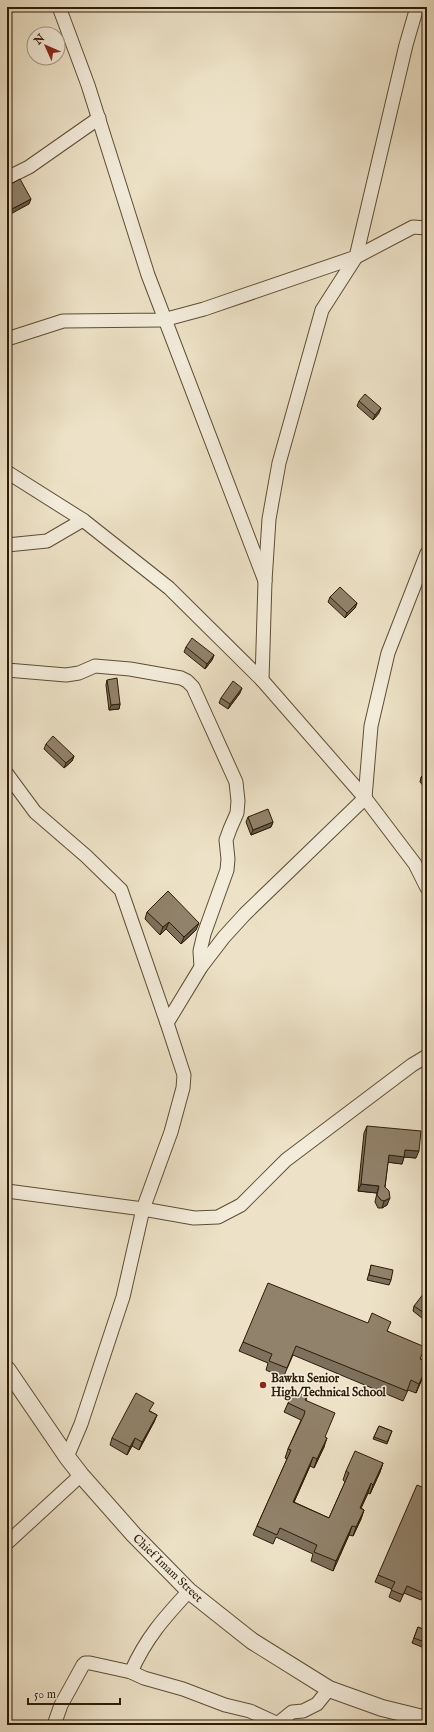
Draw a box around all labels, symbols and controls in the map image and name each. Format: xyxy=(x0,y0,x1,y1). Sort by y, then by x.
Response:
north arrow xyxy=(26,26,66,66)
text: N xyxy=(31,31,48,49)
place label: Bawku Senior High/Technical School xyxy=(271,1371,387,1401)
marker: Bawku Senior High/Technical School xyxy=(258,1380,268,1390)
street label: Chief Imam Street xyxy=(129,1531,206,1606)
scale bar xyxy=(28,1680,120,1706)
text: 50 m xyxy=(34,1687,56,1702)

